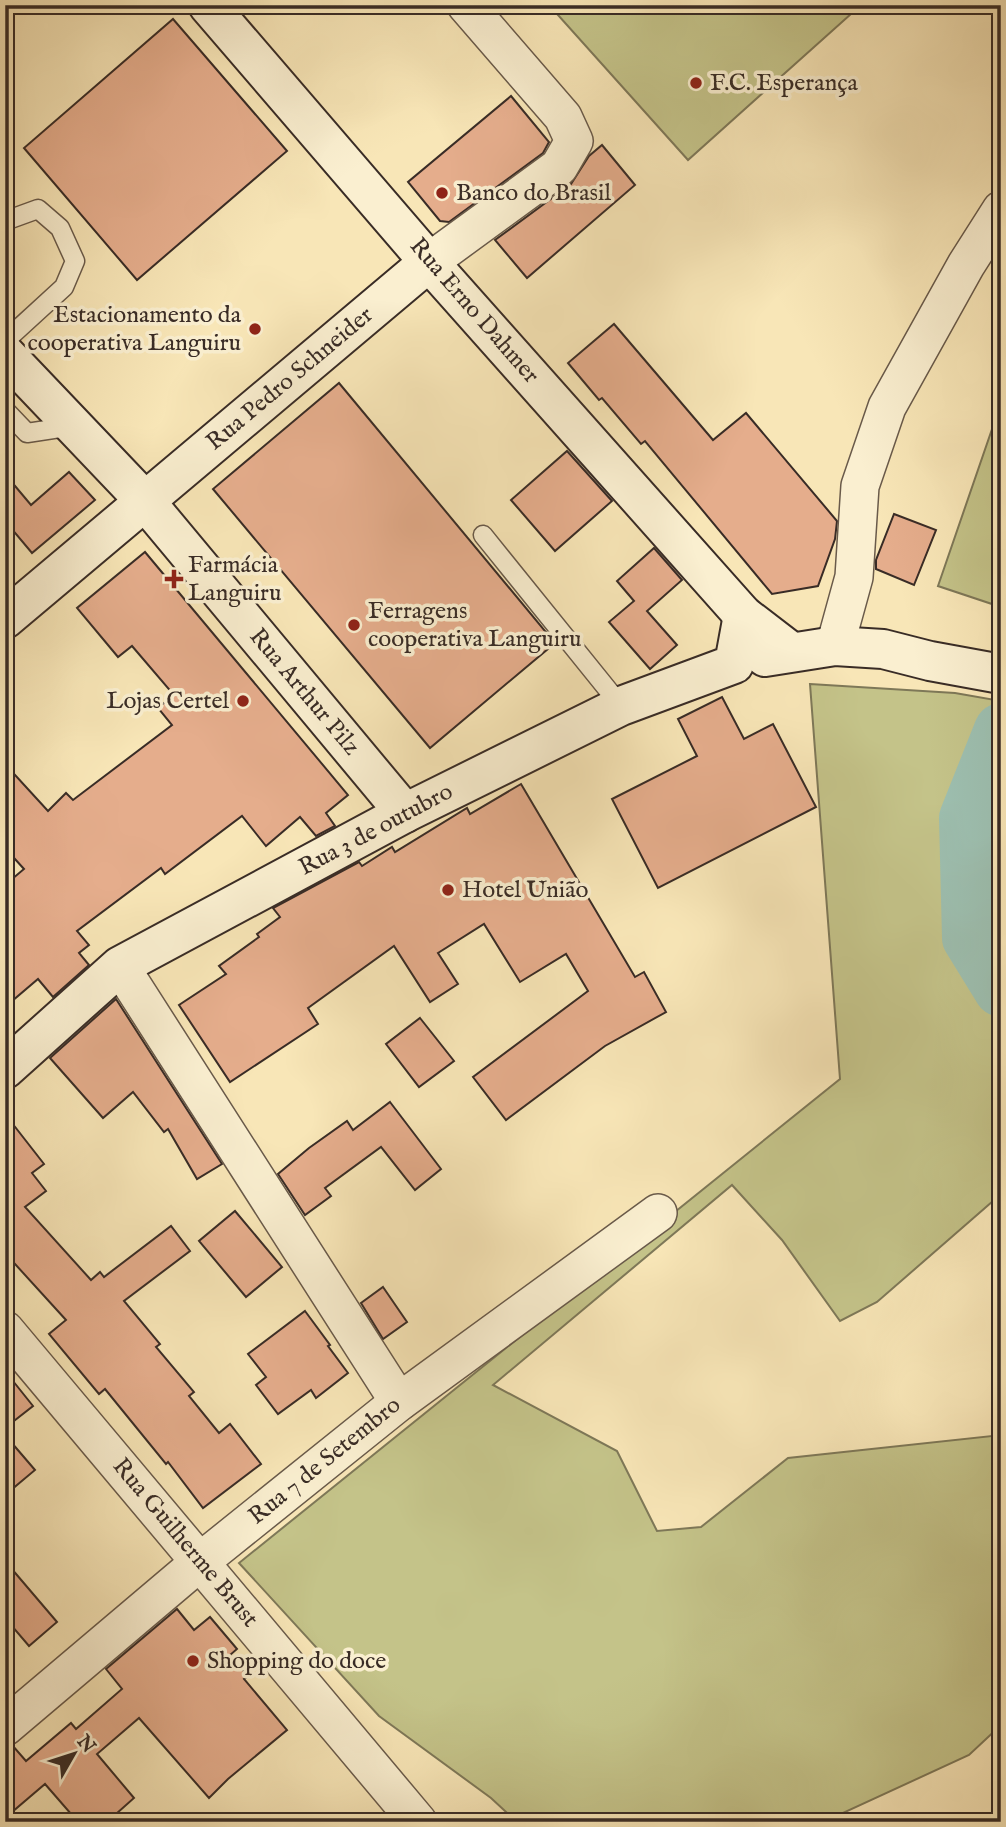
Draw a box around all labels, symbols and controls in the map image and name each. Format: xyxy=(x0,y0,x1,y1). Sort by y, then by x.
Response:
place label: F.C. Esperança xyxy=(710,68,859,99)
marker: F.C. Esperança xyxy=(688,75,704,91)
place label: Banco do Brasil xyxy=(456,178,611,209)
marker: Banco do Brasil xyxy=(434,185,450,201)
street label: Rua Erno Dahmer xyxy=(402,232,546,390)
place label: Estacionamento da cooperativa Languiru xyxy=(28,300,242,359)
street label: Rua Pedro Schneider xyxy=(200,300,380,458)
marker: Estacionamento da cooperativa Languiru xyxy=(247,321,263,337)
place label: Farmácia Languiru xyxy=(188,550,281,609)
marker: Farmácia Languiru xyxy=(166,571,182,587)
place label: Ferragens cooperativa Languiru xyxy=(368,596,581,655)
marker: Ferragens cooperativa Languiru xyxy=(346,617,362,633)
street label: Rua Arthur Pilz xyxy=(242,622,366,762)
place label: Lojas Certel xyxy=(106,686,229,717)
marker: Lojas Certel xyxy=(235,693,251,709)
street label: Rua 3 de outubro xyxy=(294,776,458,884)
place label: Hotel União xyxy=(462,875,589,906)
marker: Hotel União xyxy=(440,882,456,898)
street label: Rua 7 de Setembro xyxy=(242,1390,408,1532)
street label: Rua Guilherme Brust xyxy=(105,1452,265,1634)
place label: Shopping do doce xyxy=(207,1646,386,1677)
marker: Shopping do doce xyxy=(185,1653,201,1669)
north arrow xyxy=(38,1718,108,1788)
text: N xyxy=(71,1730,101,1759)

